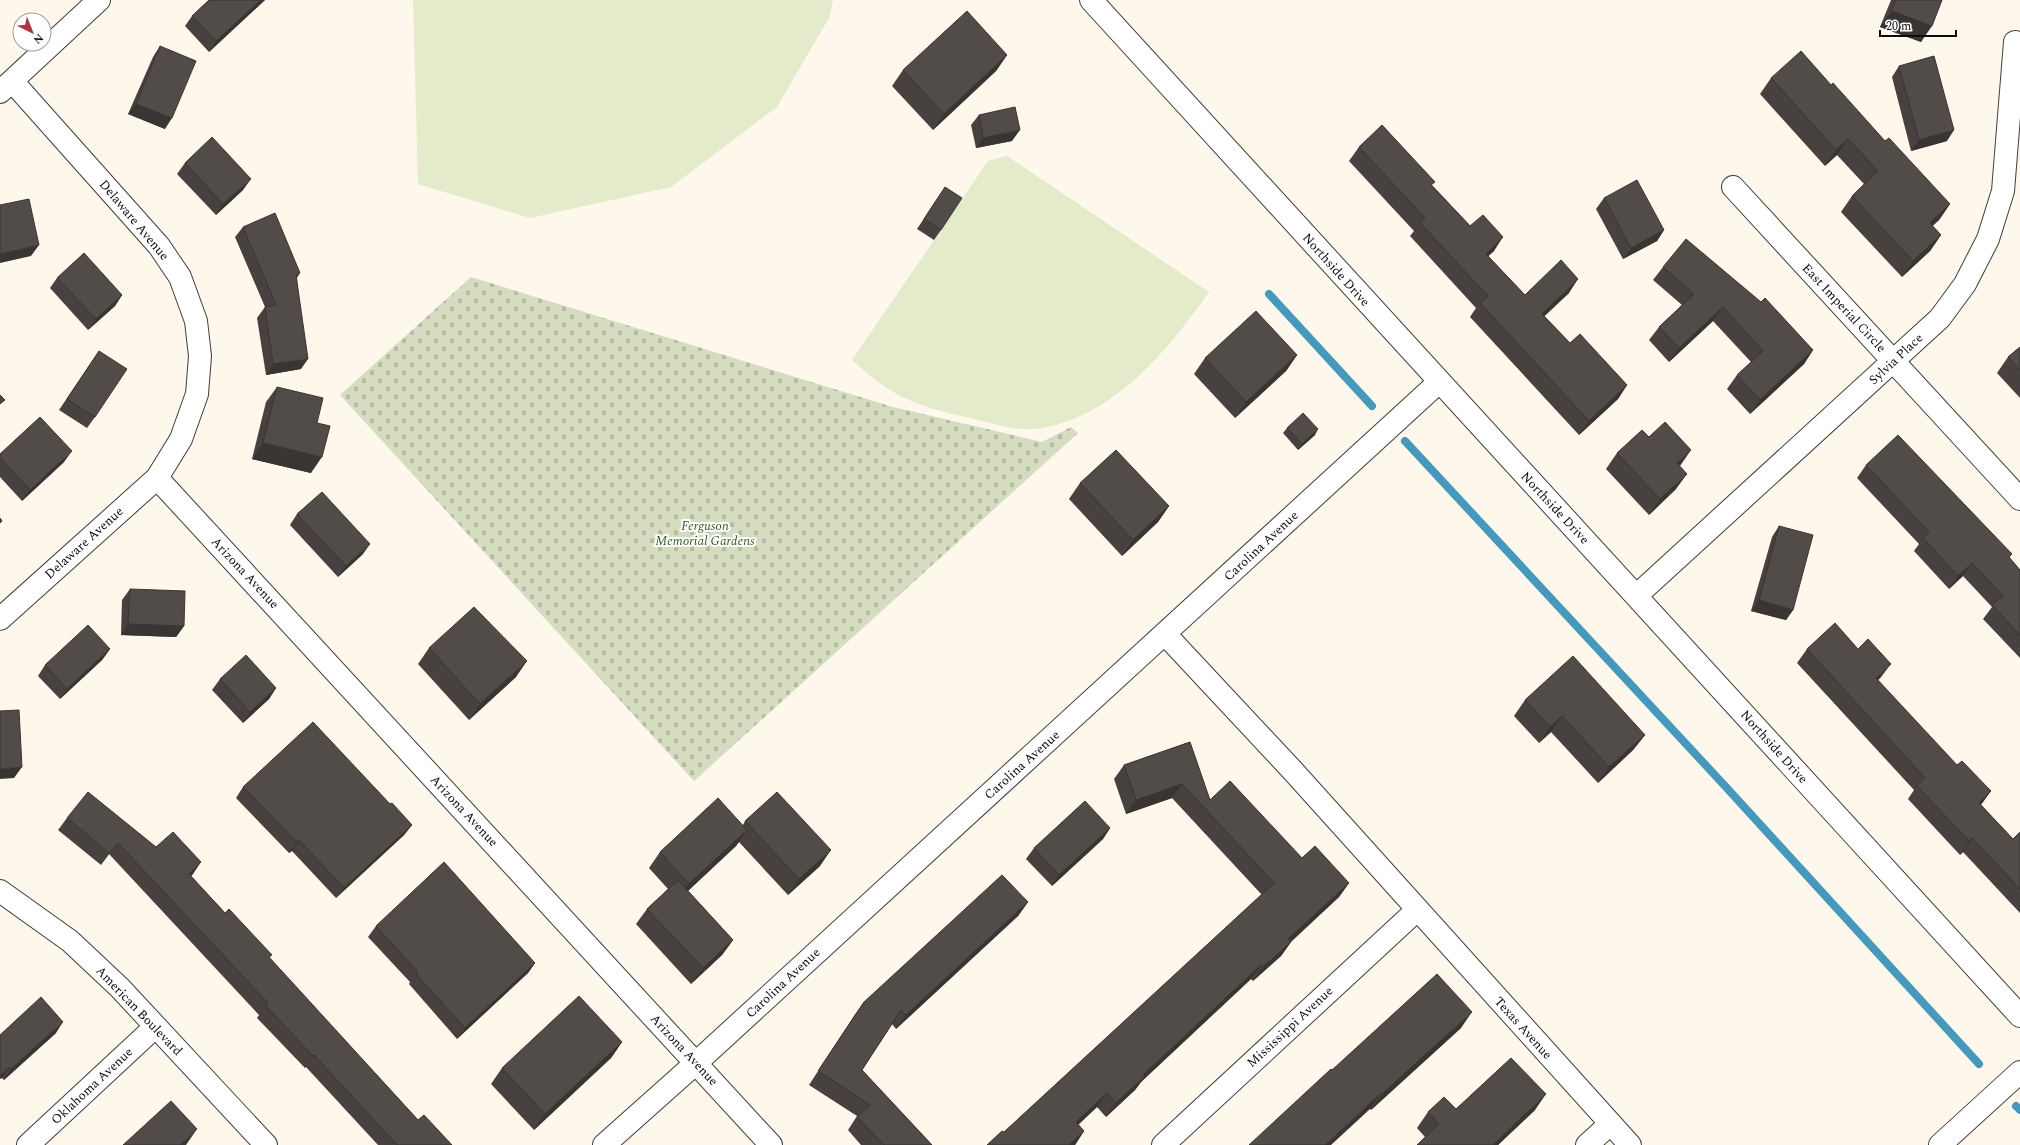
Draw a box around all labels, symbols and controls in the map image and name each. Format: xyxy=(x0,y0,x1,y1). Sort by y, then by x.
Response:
north arrow xyxy=(12,12,52,52)
scale bar xyxy=(1880,12,1956,38)
text: 20 m xyxy=(1886,17,1911,36)
text: N xyxy=(29,30,48,48)
street label: Delaware Avenue xyxy=(94,175,174,265)
street label: Northside Drive xyxy=(1297,229,1375,311)
street label: East Imperial Circle xyxy=(1797,259,1891,357)
street label: Sylvia Place xyxy=(1864,328,1928,390)
street label: Northside Drive xyxy=(1516,467,1594,549)
street label: Delaware Avenue xyxy=(40,502,128,584)
street label: Carolina Avenue xyxy=(1219,506,1303,586)
park label: Ferguson Memorial Gardens xyxy=(655,516,755,551)
street label: Arizona Avenue xyxy=(206,532,284,614)
street label: Northside Drive xyxy=(1735,706,1813,788)
street label: Carolina Avenue xyxy=(980,725,1064,805)
street label: Arizona Avenue xyxy=(425,770,503,852)
street label: Carolina Avenue xyxy=(741,943,825,1023)
street label: American Boulevard xyxy=(91,962,187,1060)
street label: Mississippi Avenue xyxy=(1242,982,1338,1072)
street label: Texas Avenue xyxy=(1489,992,1557,1064)
street label: Arizona Avenue xyxy=(645,1009,723,1091)
street label: Oklahoma Avenue xyxy=(46,1043,138,1129)

